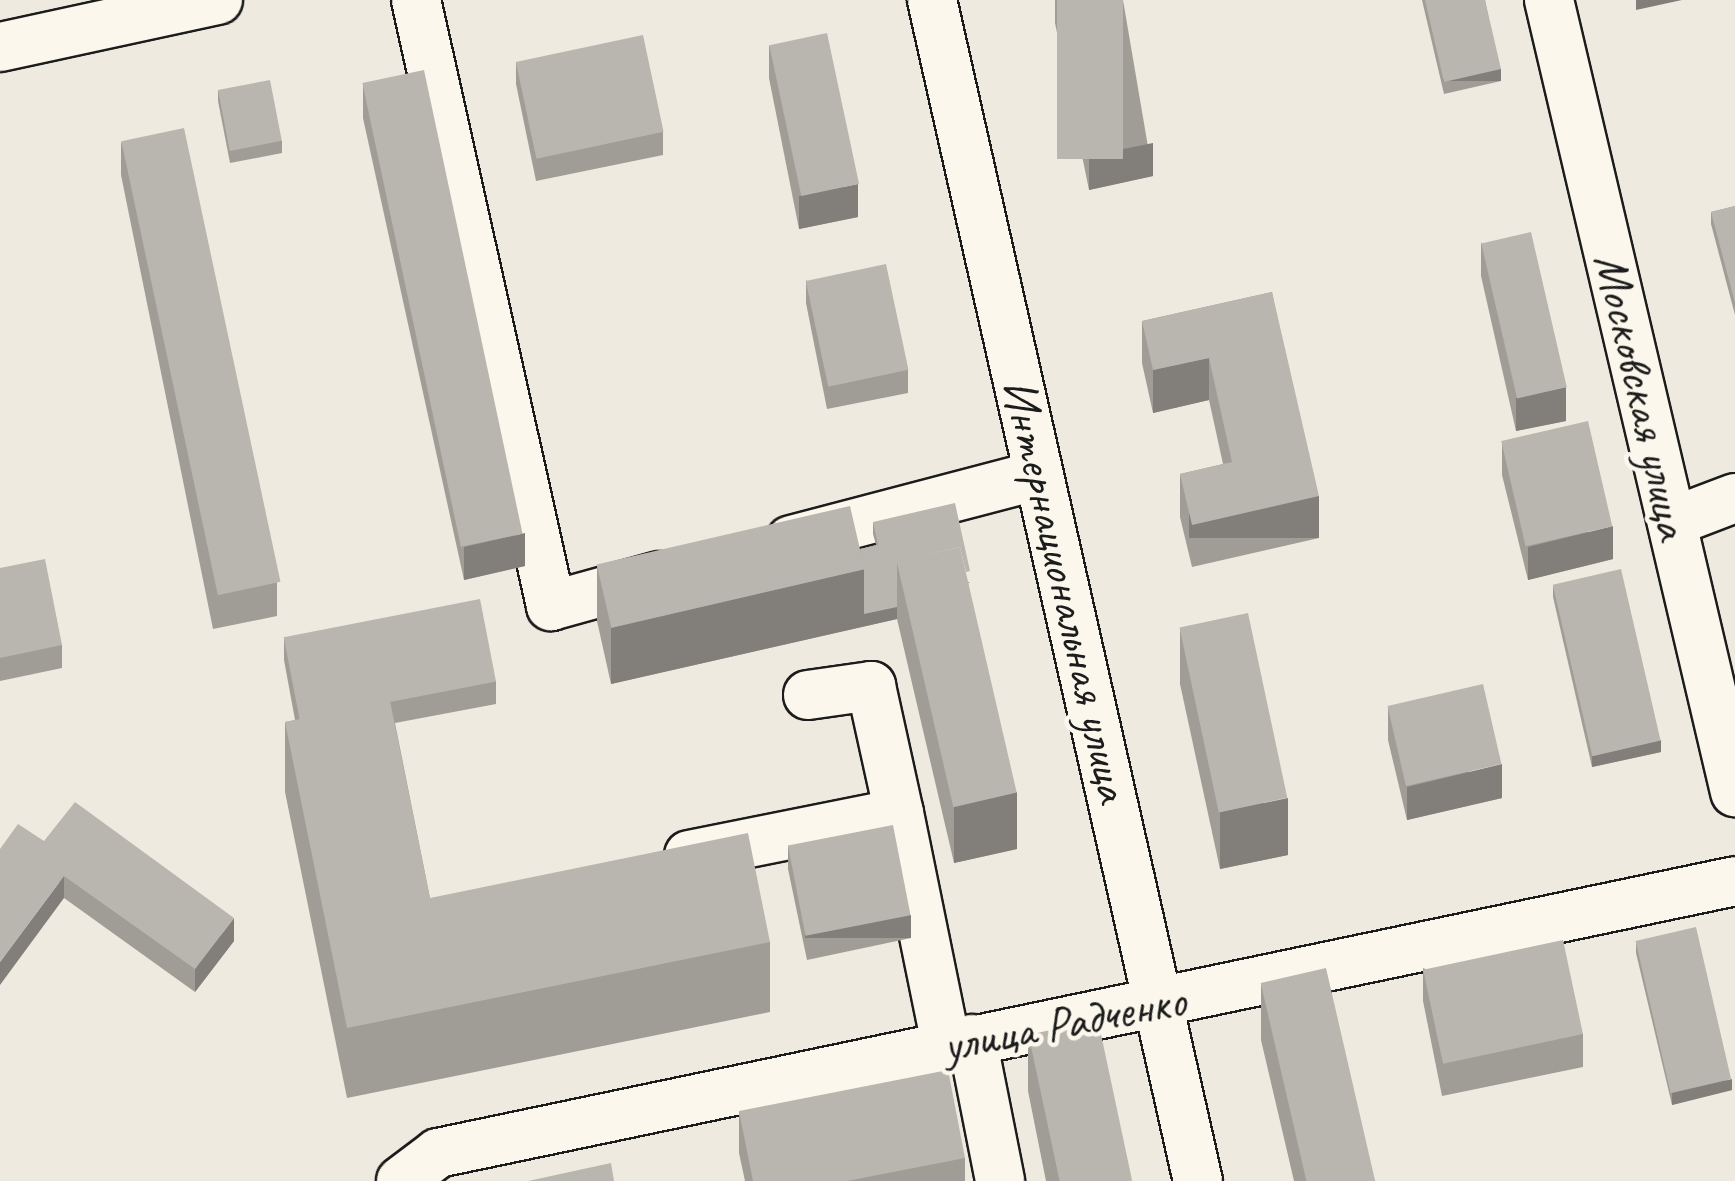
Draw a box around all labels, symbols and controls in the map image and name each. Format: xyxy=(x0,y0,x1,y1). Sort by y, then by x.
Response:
street label: Московская улица xyxy=(1581,247,1703,545)
street label: Интернациональная улица xyxy=(989,372,1143,808)
street label: улица Радченко xyxy=(936,971,1192,1075)

